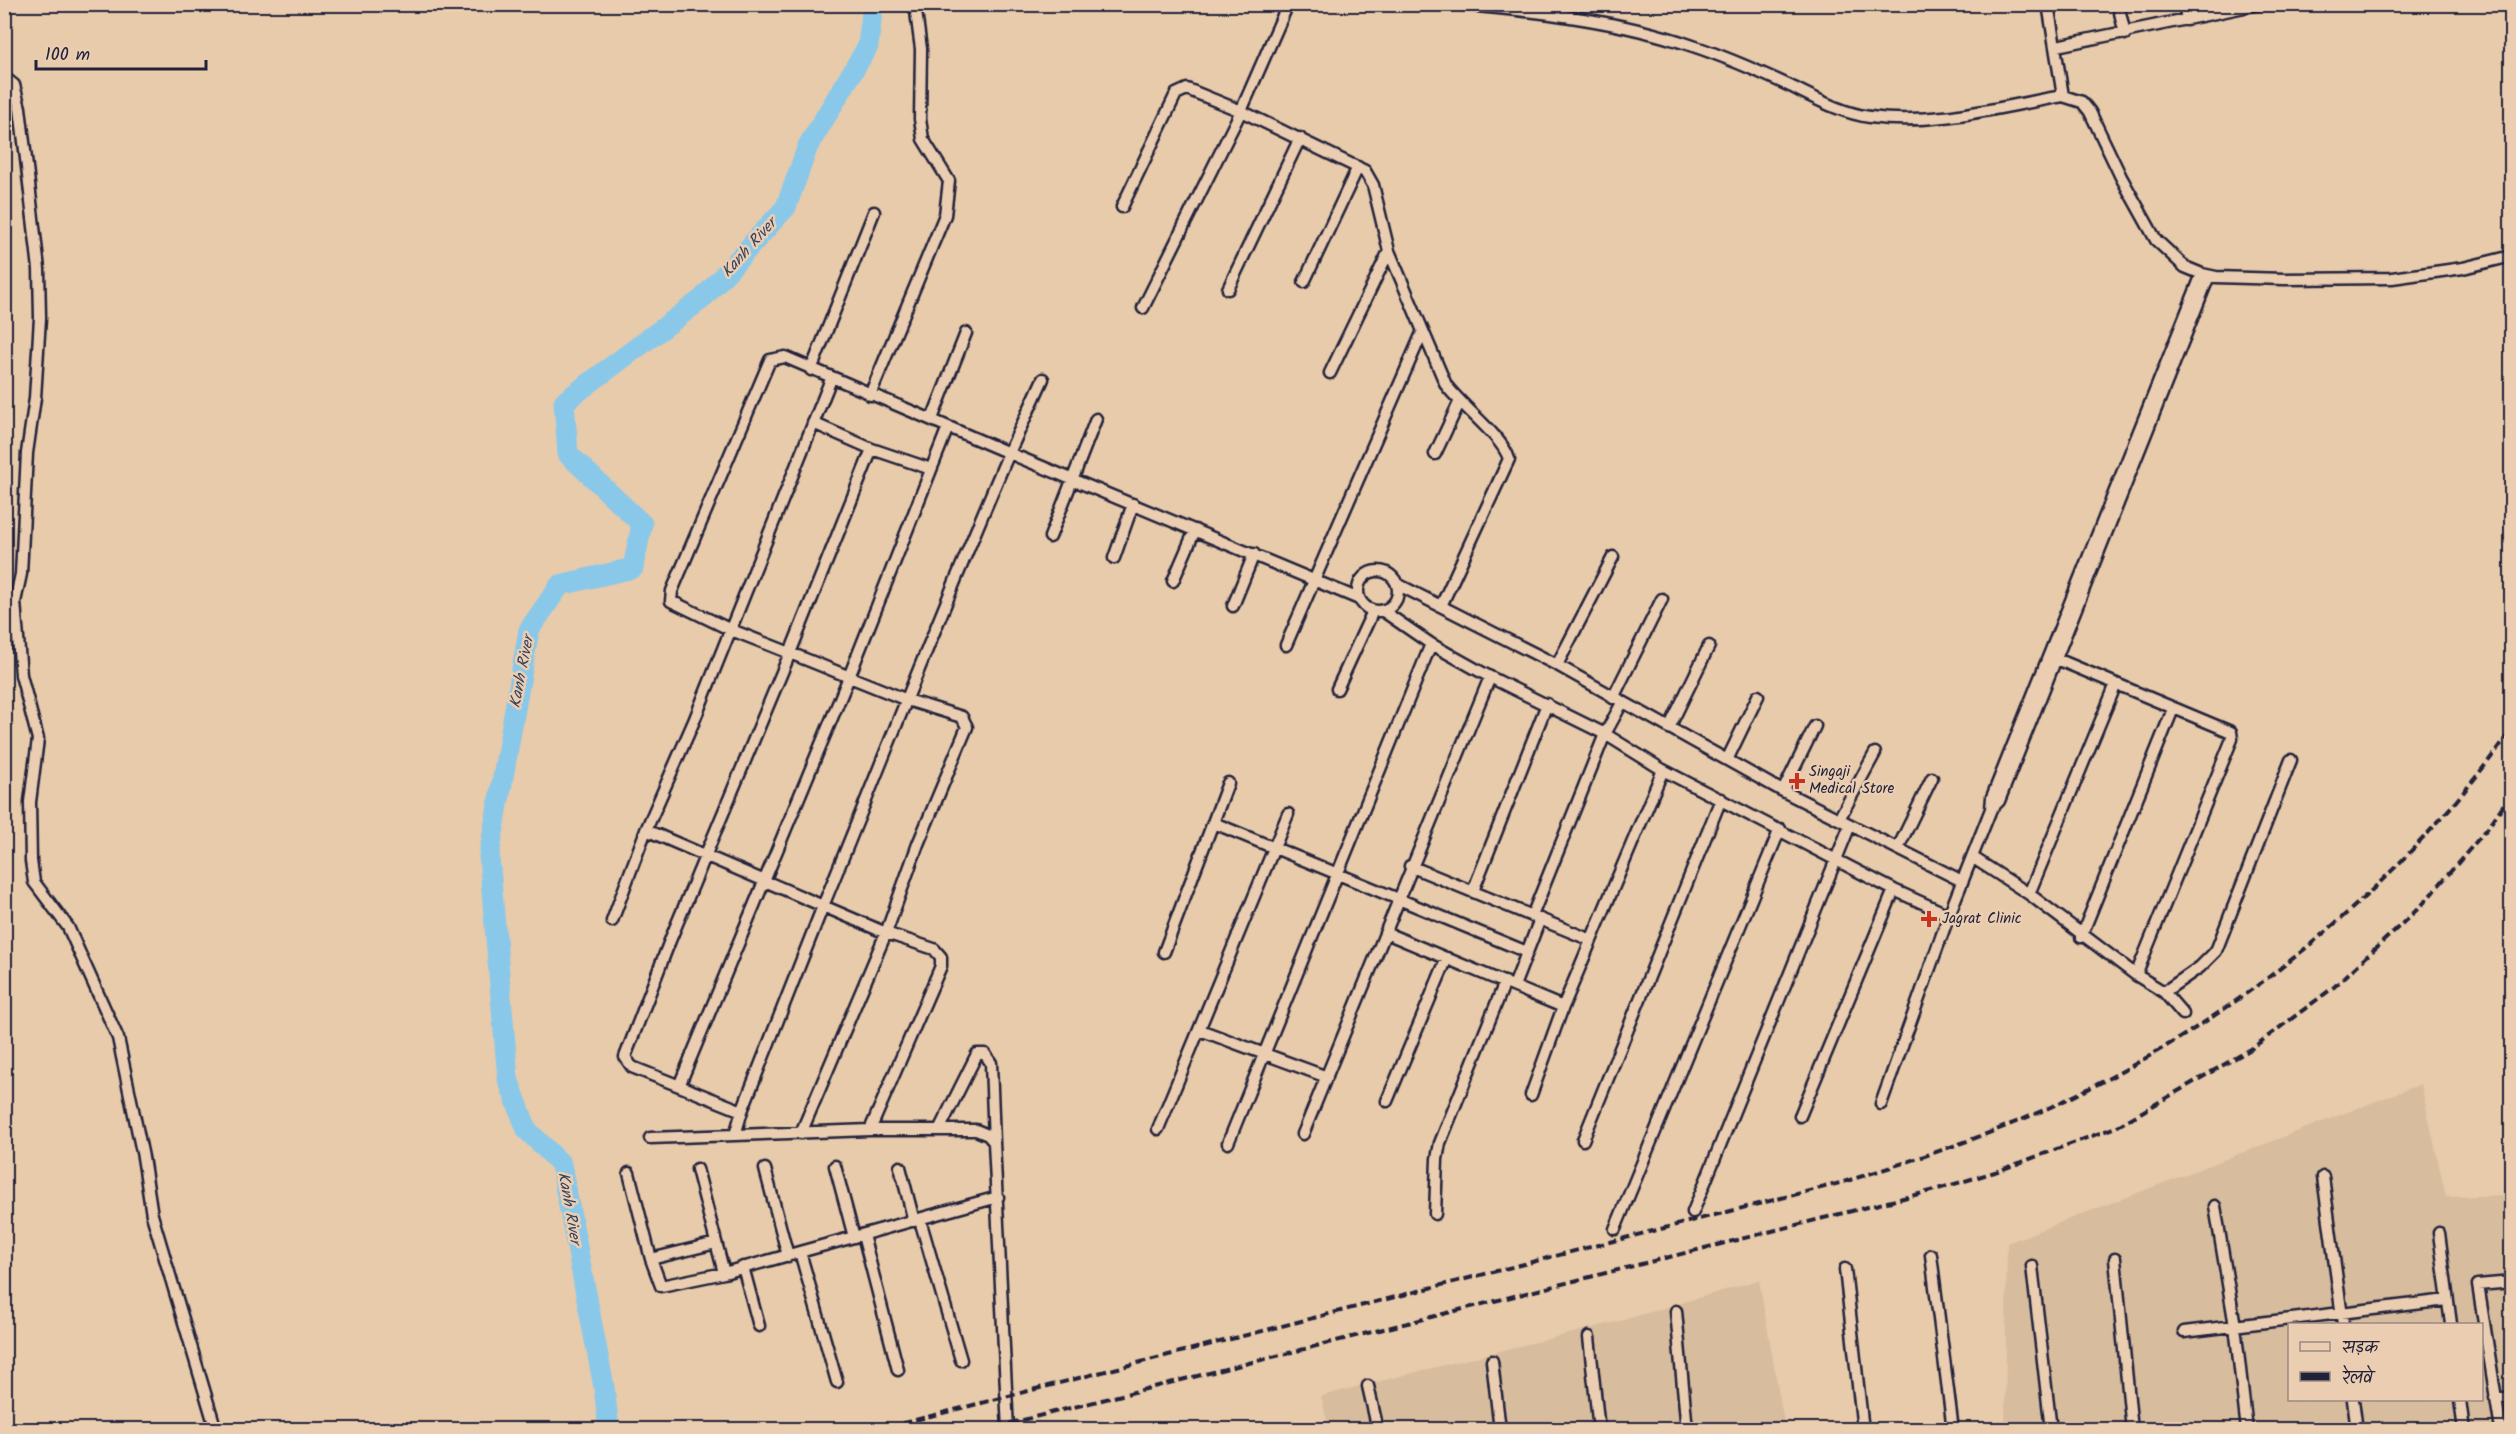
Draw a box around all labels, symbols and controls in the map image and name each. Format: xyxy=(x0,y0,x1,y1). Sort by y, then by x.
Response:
scale bar xyxy=(36,33,206,71)
text: 100 m xyxy=(45,41,90,70)
water label: Kanh River xyxy=(715,210,785,283)
water label: Kanh River xyxy=(503,630,542,710)
place label: Singaji Medical Store xyxy=(1809,760,1895,801)
marker: Singaji Medical Store xyxy=(1790,774,1804,788)
place label: Jagrat Clinic xyxy=(1942,907,2022,931)
marker: Jagrat Clinic xyxy=(1920,910,1938,928)
water label: Kanh River xyxy=(550,1170,588,1250)
legend xyxy=(2288,1323,2483,1401)
text: सड़क xyxy=(2342,1334,2380,1363)
text: रेलवे xyxy=(2342,1364,2376,1393)

